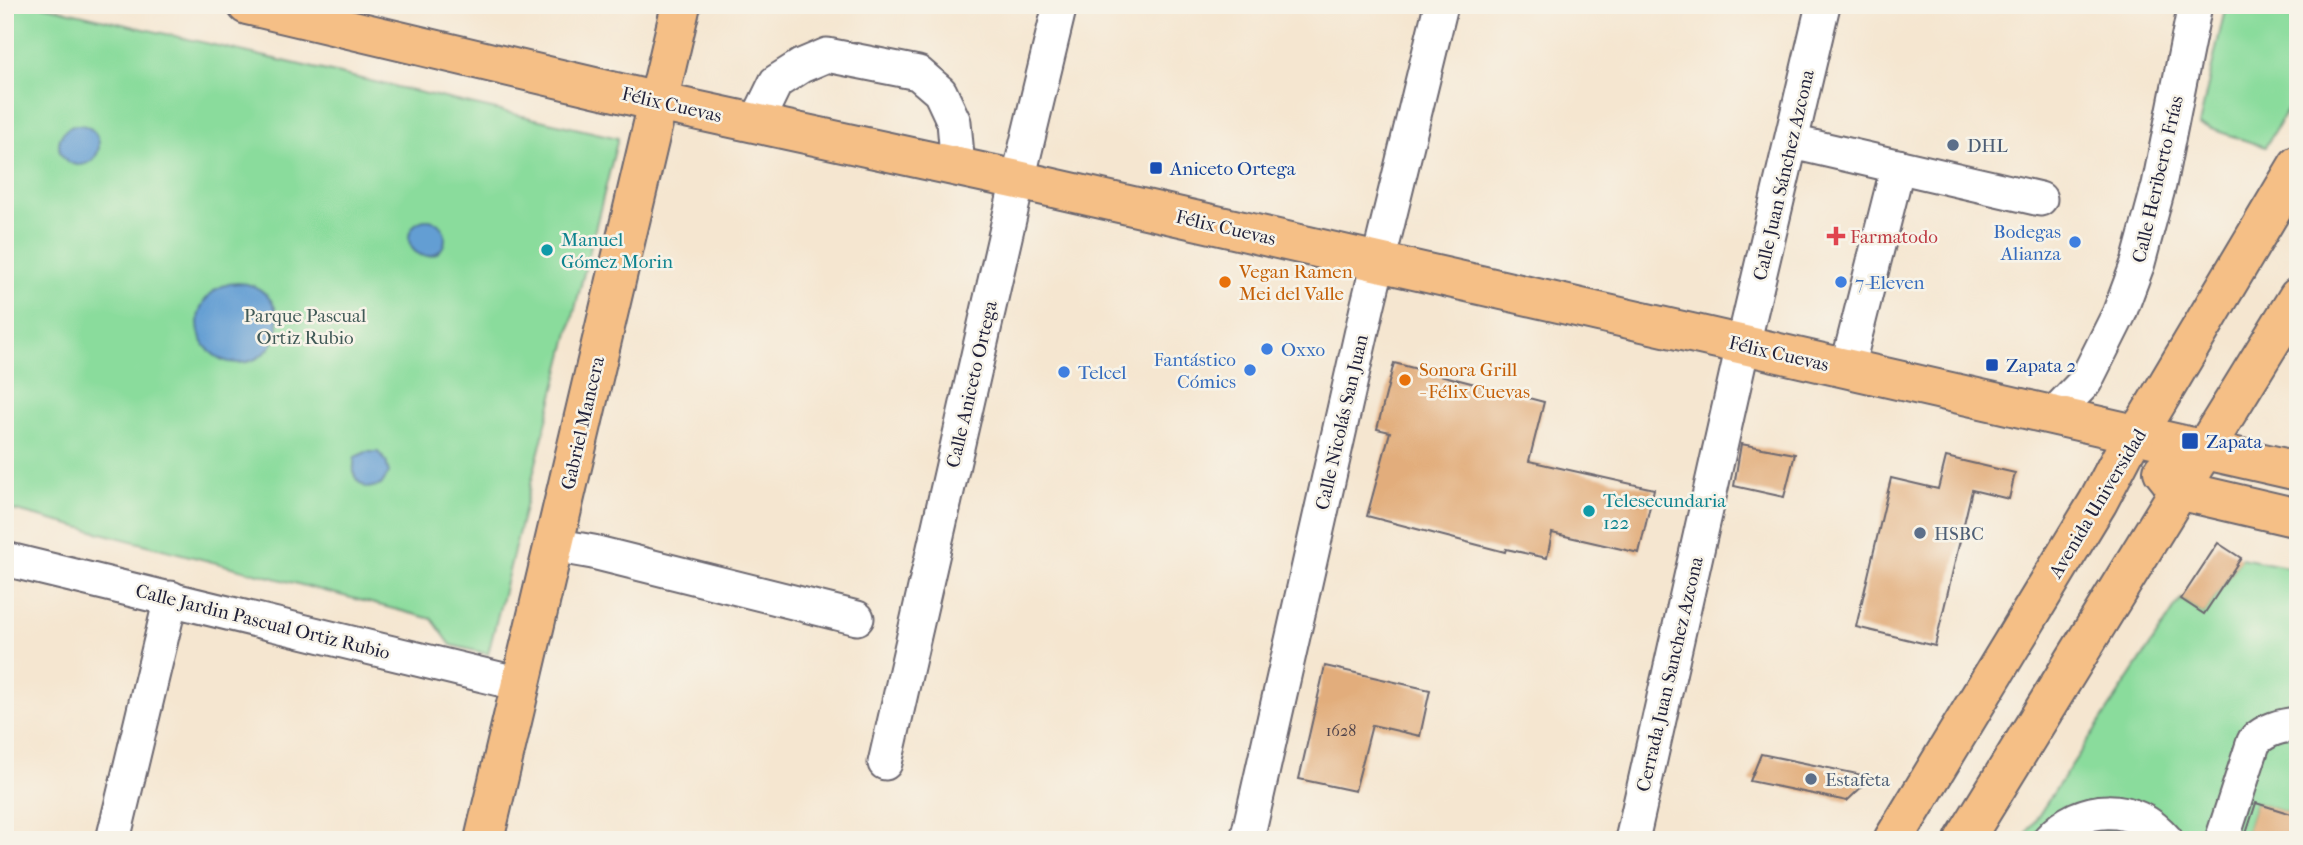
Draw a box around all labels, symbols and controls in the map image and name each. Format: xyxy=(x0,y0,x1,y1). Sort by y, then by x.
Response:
street label: Calle Juan Sánchez Azcona xyxy=(1749,68,1819,283)
street label: Félix Cuevas xyxy=(620,83,724,127)
street label: Calle Heriberto Frías xyxy=(2128,93,2188,265)
place label: DHL xyxy=(1967,135,2008,157)
marker: DHL xyxy=(1945,137,1961,153)
place label: Aniceto Ortega xyxy=(1169,158,1296,180)
marker: Aniceto Ortega xyxy=(1148,160,1164,176)
street label: Félix Cuevas xyxy=(1174,206,1278,250)
place label: Bodegas Alianza xyxy=(1993,221,2061,265)
place label: Farmatodo xyxy=(1850,226,1938,248)
marker: Farmatodo xyxy=(1828,228,1844,244)
place label: Manuel Gómez Morin xyxy=(561,229,673,273)
marker: Bodegas Alianza xyxy=(2067,234,2083,250)
marker: Manuel Gómez Morin xyxy=(539,242,555,258)
place label: Vegan Ramen Mei del Valle xyxy=(1238,261,1353,305)
place label: 7-Eleven xyxy=(1855,272,1925,294)
marker: Vegan Ramen Mei del Valle xyxy=(1217,274,1233,290)
marker: 7-Eleven xyxy=(1833,274,1849,290)
street label: Calle Aniceto Ortega xyxy=(942,298,1002,470)
park label: Parque Pascual Ortiz Rubio xyxy=(244,305,366,349)
street label: Calle Nicolás San Juan xyxy=(1311,332,1373,512)
street label: Félix Cuevas xyxy=(1727,332,1831,376)
place label: Oxxo xyxy=(1281,339,1326,361)
marker: Oxxo xyxy=(1259,341,1275,357)
place label: Fantástico Cómics xyxy=(1153,349,1236,393)
street label: Gabriel Mancera xyxy=(557,354,609,492)
place label: Zapata 2 xyxy=(2006,355,2076,377)
marker: Zapata 2 xyxy=(1984,357,2000,373)
place label: Sonora Grill - Félix Cuevas xyxy=(1419,359,1530,403)
place label: Telcel xyxy=(1078,362,1127,384)
marker: Fantástico Cómics xyxy=(1242,362,1258,378)
marker: Telcel xyxy=(1056,364,1072,380)
marker: Sonora Grill - Félix Cuevas xyxy=(1397,372,1413,388)
street label: Avenida Universidad xyxy=(2044,424,2151,583)
marker: Zapata xyxy=(2180,431,2200,451)
place label: Zapata xyxy=(2206,431,2263,453)
place label: Telesecundaria 122 xyxy=(1603,490,1726,534)
marker: Telesecundaria 122 xyxy=(1581,503,1597,519)
place label: HSBC xyxy=(1934,523,1984,545)
marker: HSBC xyxy=(1912,525,1928,541)
street label: Cerrada Juan Sanchez Azcona xyxy=(1632,554,1708,794)
street label: Calle Jardin Pascual Ortiz Rubio xyxy=(133,580,393,664)
house number: 1628 xyxy=(1326,721,1356,740)
place label: Estafeta xyxy=(1825,769,1890,791)
marker: Estafeta xyxy=(1803,771,1819,787)

